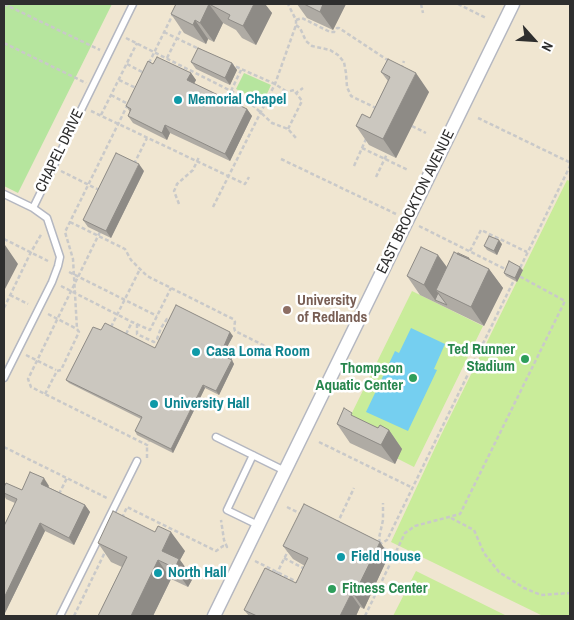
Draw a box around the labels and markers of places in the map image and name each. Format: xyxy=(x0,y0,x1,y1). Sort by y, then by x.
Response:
place label: Memorial Chapel xyxy=(188,91,286,109)
marker: Memorial Chapel xyxy=(172,94,184,106)
place label: University of Redlands xyxy=(297,292,367,327)
marker: University of Redlands xyxy=(281,304,293,316)
place label: Ted Runner Stadium xyxy=(448,341,515,376)
place label: Casa Loma Room xyxy=(206,343,310,361)
marker: Casa Loma Room xyxy=(190,346,202,358)
marker: Ted Runner Stadium xyxy=(519,353,531,365)
place label: Thompson Aquatic Center xyxy=(316,360,403,395)
marker: Thompson Aquatic Center xyxy=(407,372,419,384)
place label: University Hall xyxy=(164,395,249,413)
marker: University Hall xyxy=(148,398,160,410)
place label: Field House xyxy=(351,548,421,566)
marker: Field House xyxy=(335,551,347,563)
place label: North Hall xyxy=(168,564,227,582)
marker: North Hall xyxy=(152,567,164,579)
place label: Fitness Center xyxy=(342,580,427,598)
marker: Fitness Center xyxy=(326,583,338,595)

